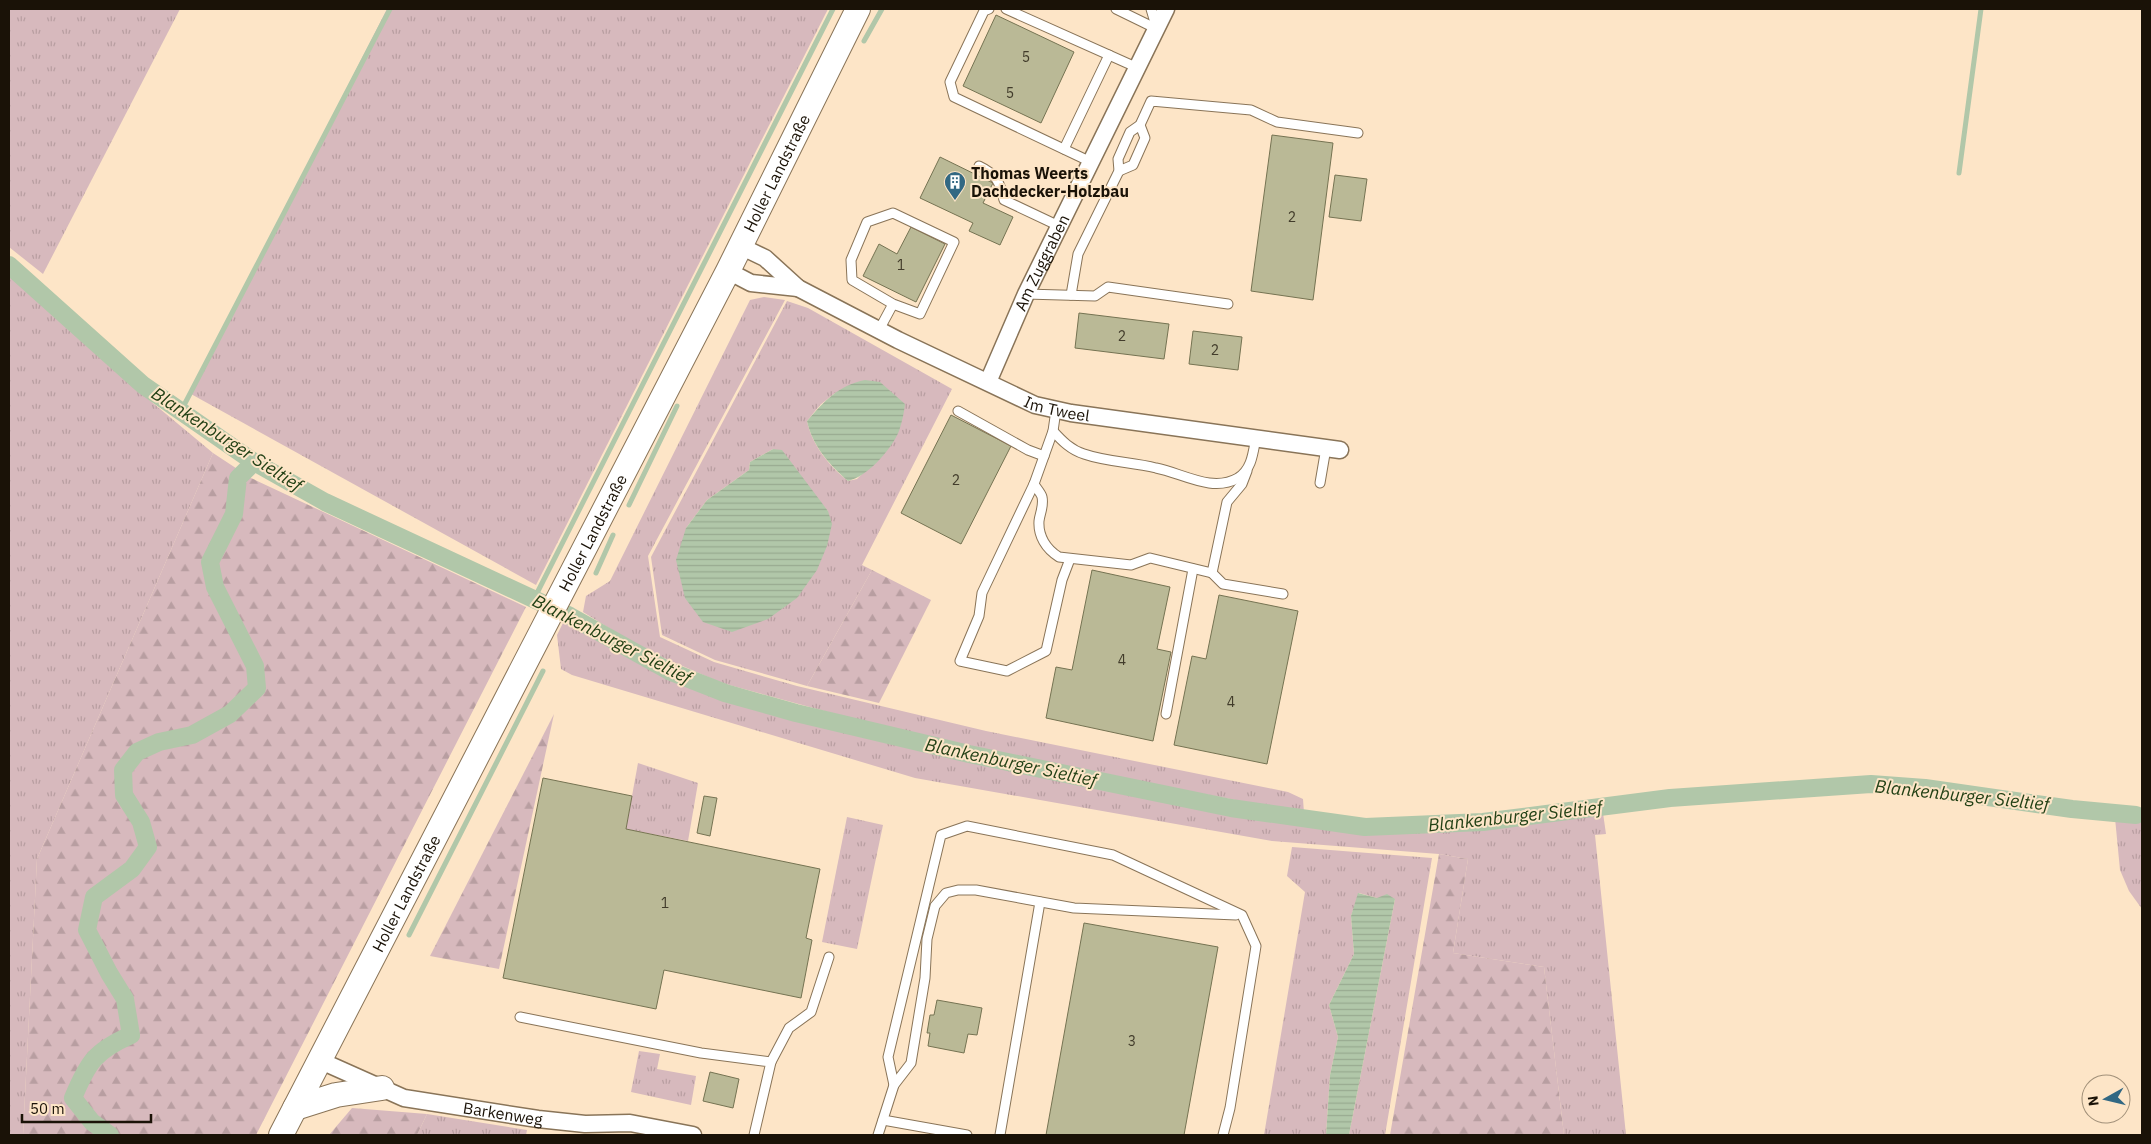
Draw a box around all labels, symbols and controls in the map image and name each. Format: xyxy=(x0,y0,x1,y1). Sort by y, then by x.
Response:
house number: 5 xyxy=(1022,48,1030,66)
house number: 5 xyxy=(1006,84,1014,102)
street label: Holler Landstraße xyxy=(739,111,814,235)
place label: Thomas Weerts Dachdecker-Holzbau xyxy=(971,163,1129,201)
building icon: Thomas Weerts Dachdecker-Holzbau xyxy=(943,170,967,201)
house number: 2 xyxy=(1288,208,1296,226)
street label: Am Zuggraben xyxy=(1010,211,1074,314)
house number: 1 xyxy=(897,256,905,274)
house number: 2 xyxy=(1118,327,1126,345)
house number: 2 xyxy=(1211,341,1219,359)
water label: Blankenburger Sieltief xyxy=(147,382,308,497)
street label: Im Tweel xyxy=(1021,391,1091,425)
street label: Holler Landstraße xyxy=(554,471,631,595)
house number: 2 xyxy=(952,471,960,489)
water label: Blankenburger Sieltief xyxy=(529,589,697,690)
house number: 4 xyxy=(1118,651,1126,669)
house number: 4 xyxy=(1227,693,1235,711)
water label: Blankenburger Sieltief xyxy=(923,733,1100,792)
water label: Blankenburger Sieltief xyxy=(1874,774,2052,816)
water label: Blankenburger Sieltief xyxy=(1427,795,1605,837)
street label: Holler Landstraße xyxy=(367,831,445,955)
house number: 1 xyxy=(661,894,669,912)
house number: 3 xyxy=(1128,1032,1136,1050)
north arrow xyxy=(2081,1074,2131,1124)
scale bar xyxy=(22,1092,151,1124)
text: N xyxy=(2084,1095,2103,1107)
street label: Barkenweg xyxy=(462,1097,544,1129)
text: 50 m xyxy=(30,1099,65,1118)

